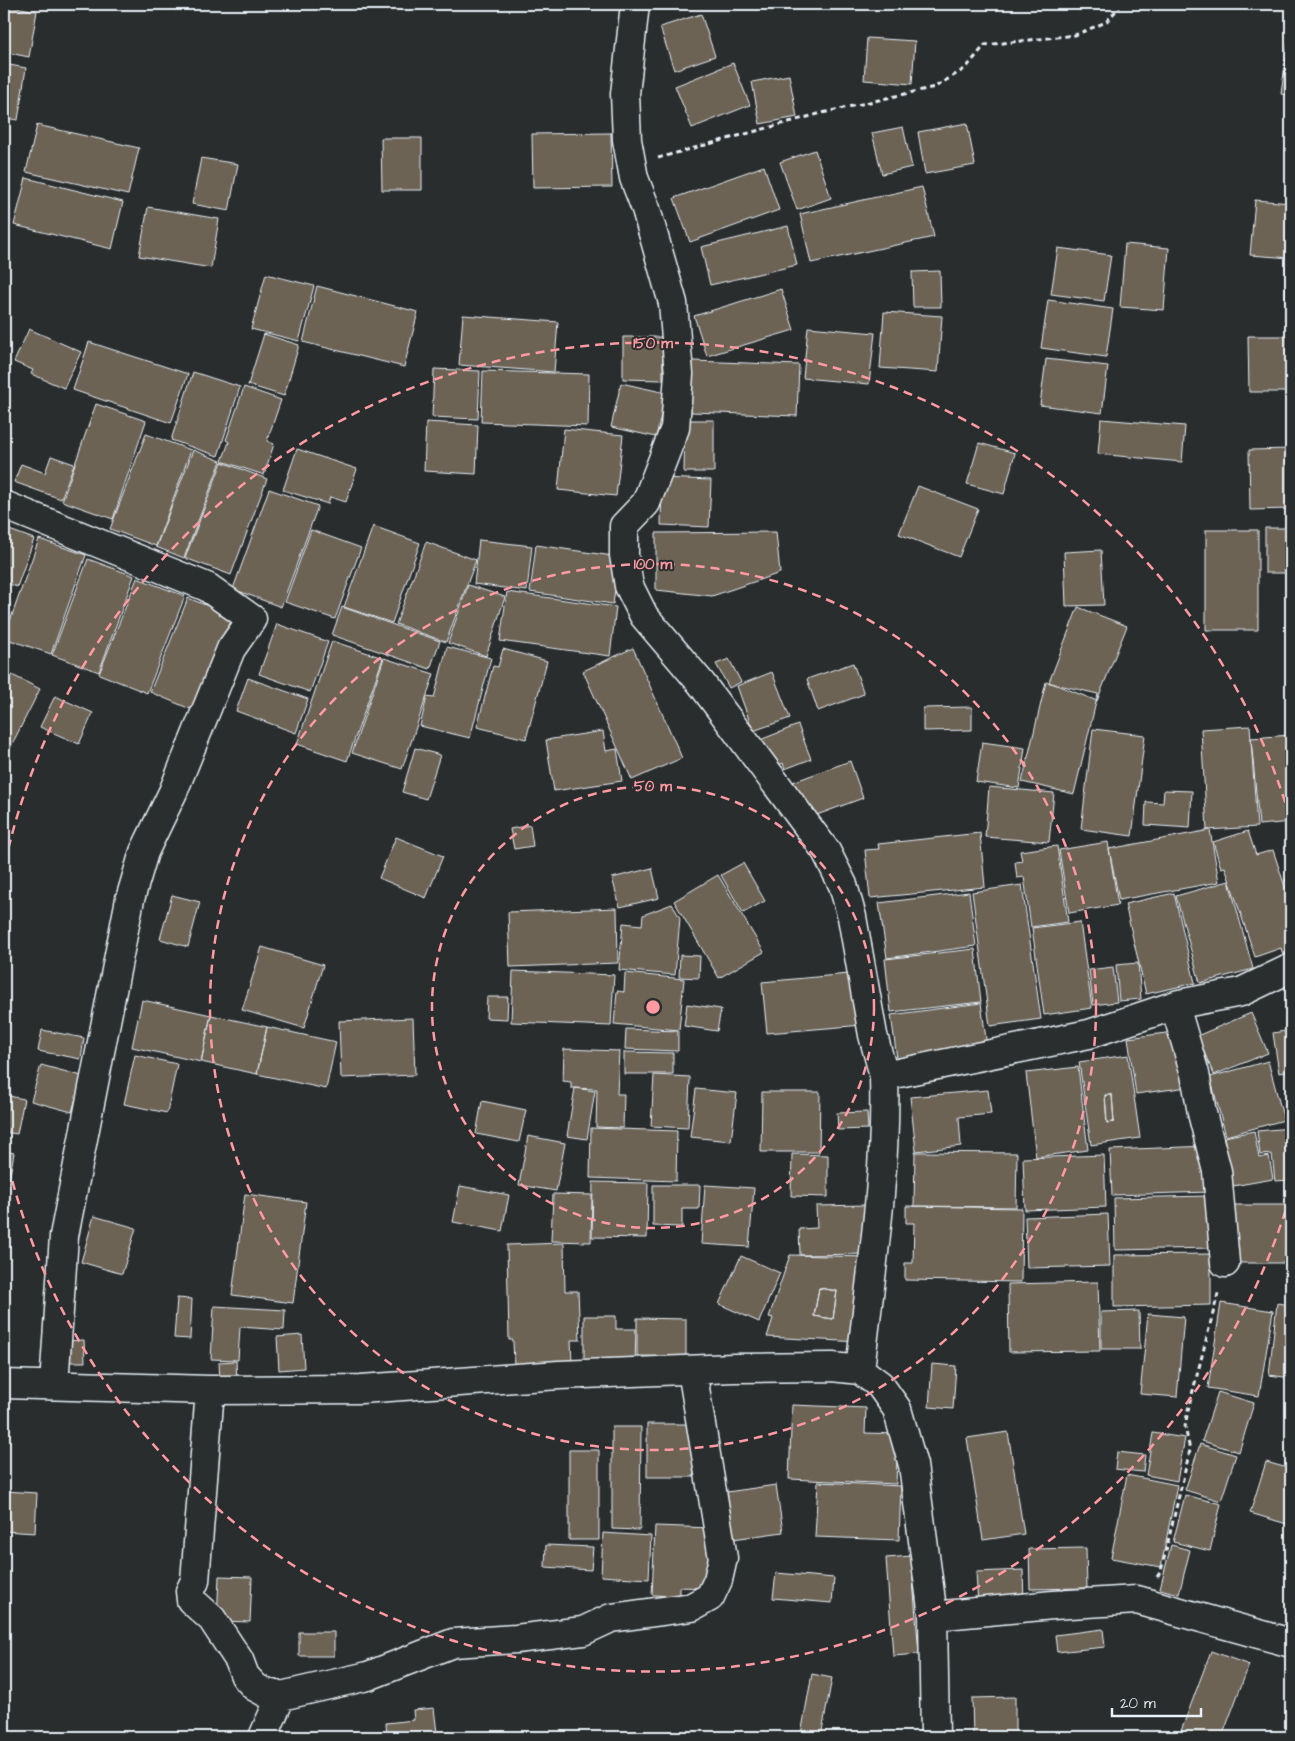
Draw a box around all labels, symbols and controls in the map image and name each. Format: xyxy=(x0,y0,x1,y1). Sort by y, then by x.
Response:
text: 150 m xyxy=(633,333,673,354)
text: 100 m xyxy=(634,554,673,575)
text: 50 m xyxy=(634,776,672,797)
centre of rings xyxy=(644,998,662,1016)
scale bar xyxy=(1112,1686,1201,1718)
text: 20 m xyxy=(1120,1693,1156,1714)

